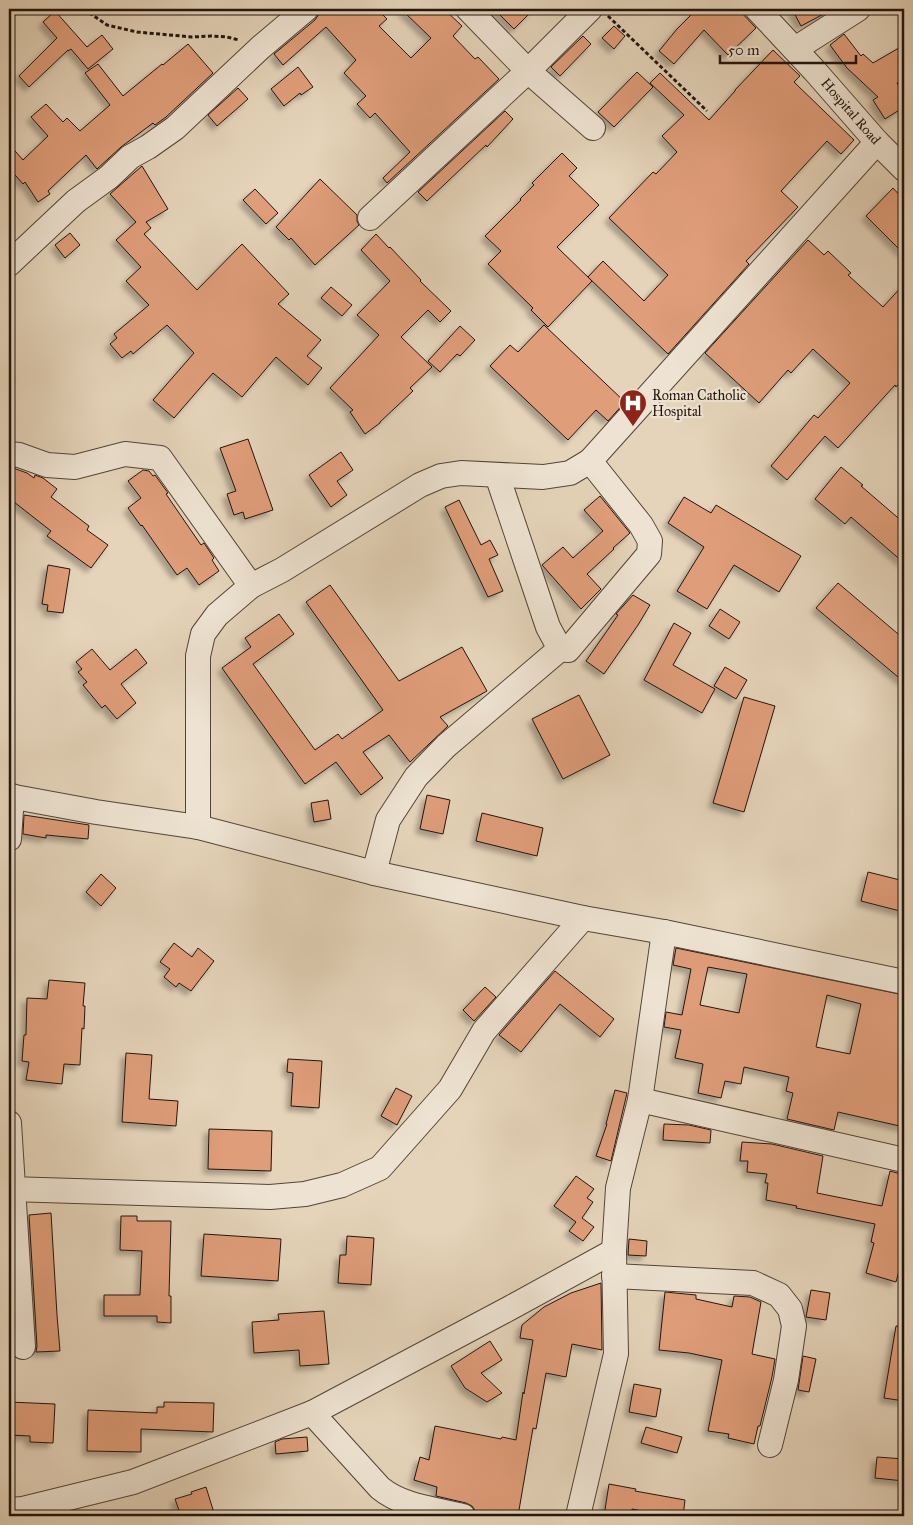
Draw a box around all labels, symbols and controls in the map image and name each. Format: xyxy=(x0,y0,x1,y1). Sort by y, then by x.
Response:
scale bar xyxy=(720,32,857,64)
text: 50 m xyxy=(728,41,760,59)
street label: Hospital Road xyxy=(817,75,884,148)
place label: Roman Catholic Hospital xyxy=(652,387,746,420)
hospital icon: Roman Catholic Hospital xyxy=(618,388,648,427)

